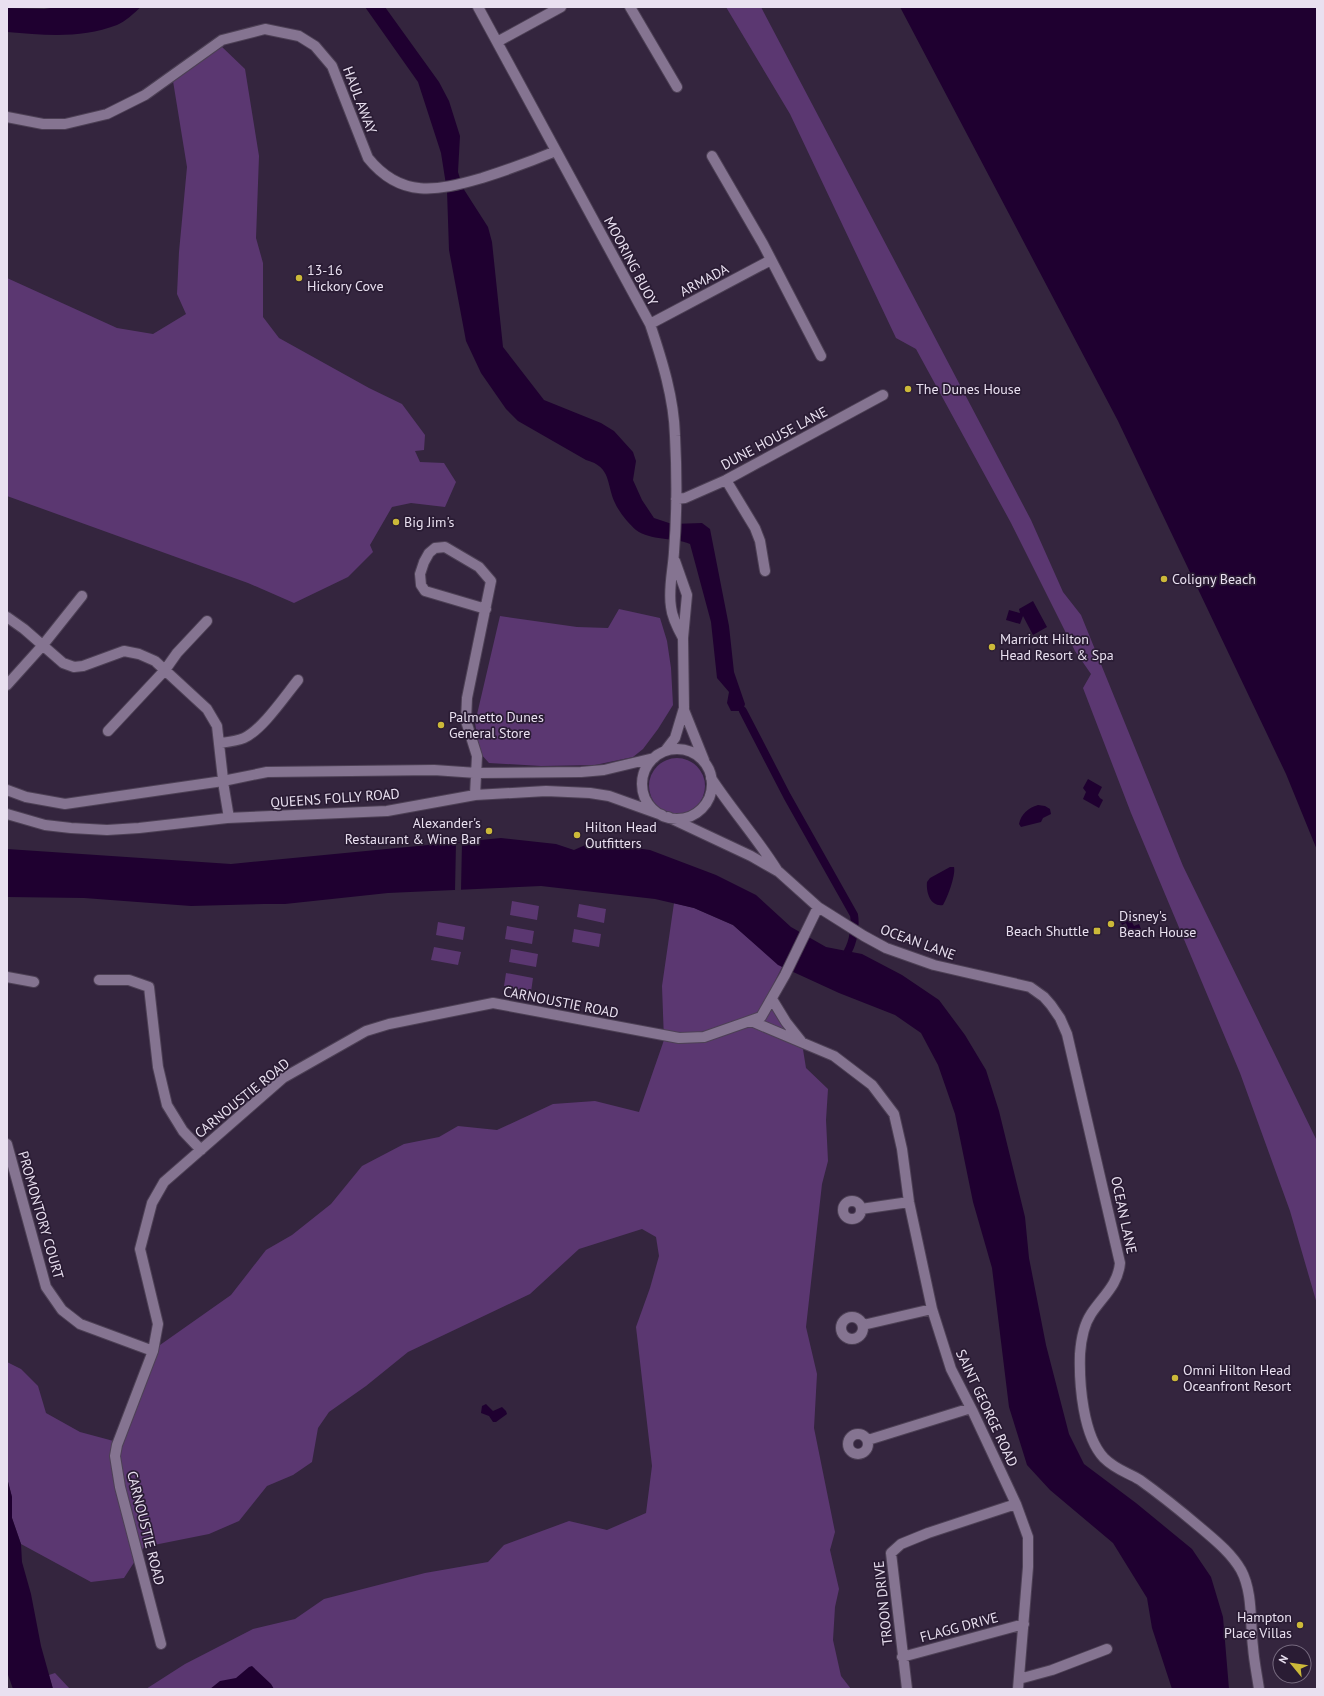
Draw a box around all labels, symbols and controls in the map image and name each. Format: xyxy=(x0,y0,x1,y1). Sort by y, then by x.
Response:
street label: HAUL AWAY xyxy=(339,64,381,136)
street label: MOORING BUOY xyxy=(600,213,662,309)
street label: ARMADA xyxy=(676,259,732,300)
place label: 13-16 Hickory Cove xyxy=(307,261,384,295)
marker: 13-16 Hickory Cove xyxy=(294,273,304,283)
place label: The Dunes House xyxy=(916,380,1021,398)
marker: The Dunes House xyxy=(903,384,913,394)
street label: DUNE HOUSE LANE xyxy=(718,402,830,474)
place label: Big Jim's xyxy=(404,513,455,531)
marker: Big Jim's xyxy=(391,517,401,527)
place label: Coligny Beach xyxy=(1172,570,1256,588)
marker: Coligny Beach xyxy=(1159,574,1169,584)
place label: Marriott Hilton Head Resort & Spa xyxy=(1000,630,1114,664)
marker: Marriott Hilton Head Resort & Spa xyxy=(987,642,997,652)
place label: Palmetto Dunes General Store xyxy=(449,708,544,742)
marker: Palmetto Dunes General Store xyxy=(436,720,446,730)
street label: QUEENS FOLLY ROAD xyxy=(270,785,400,811)
place label: Alexander's Restaurant & Wine Bar xyxy=(345,814,481,848)
place label: Hilton Head Outfitters xyxy=(585,818,657,852)
marker: Alexander's Restaurant & Wine Bar xyxy=(484,826,494,836)
marker: Hilton Head Outfitters xyxy=(572,830,582,840)
place label: Disney's Beach House xyxy=(1119,907,1196,941)
marker: Disney's Beach House xyxy=(1106,919,1116,929)
street label: OCEAN LANE xyxy=(878,920,958,964)
place label: Beach Shuttle xyxy=(1006,922,1089,940)
marker: Beach Shuttle xyxy=(1092,926,1102,936)
street label: CARNOUSTIE ROAD xyxy=(502,982,620,1022)
street label: CARNOUSTIE ROAD xyxy=(191,1054,293,1142)
street label: PROMONTORY COURT xyxy=(14,1149,68,1281)
street label: OCEAN LANE xyxy=(1107,1175,1141,1255)
street label: SAINT GEORGE ROAD xyxy=(952,1346,1022,1470)
place label: Omni Hilton Head Oceanfront Resort xyxy=(1183,1361,1292,1395)
marker: Omni Hilton Head Oceanfront Resort xyxy=(1170,1373,1180,1383)
street label: CARNOUSTIE ROAD xyxy=(123,1469,169,1587)
street label: TROON DRIVE xyxy=(870,1560,896,1646)
street label: FLAGG DRIVE xyxy=(918,1608,1000,1646)
place label: Hampton Place Villas xyxy=(1224,1608,1292,1642)
marker: Hampton Place Villas xyxy=(1295,1620,1305,1630)
north arrow xyxy=(1272,1644,1312,1684)
text: N xyxy=(1275,1653,1291,1666)

